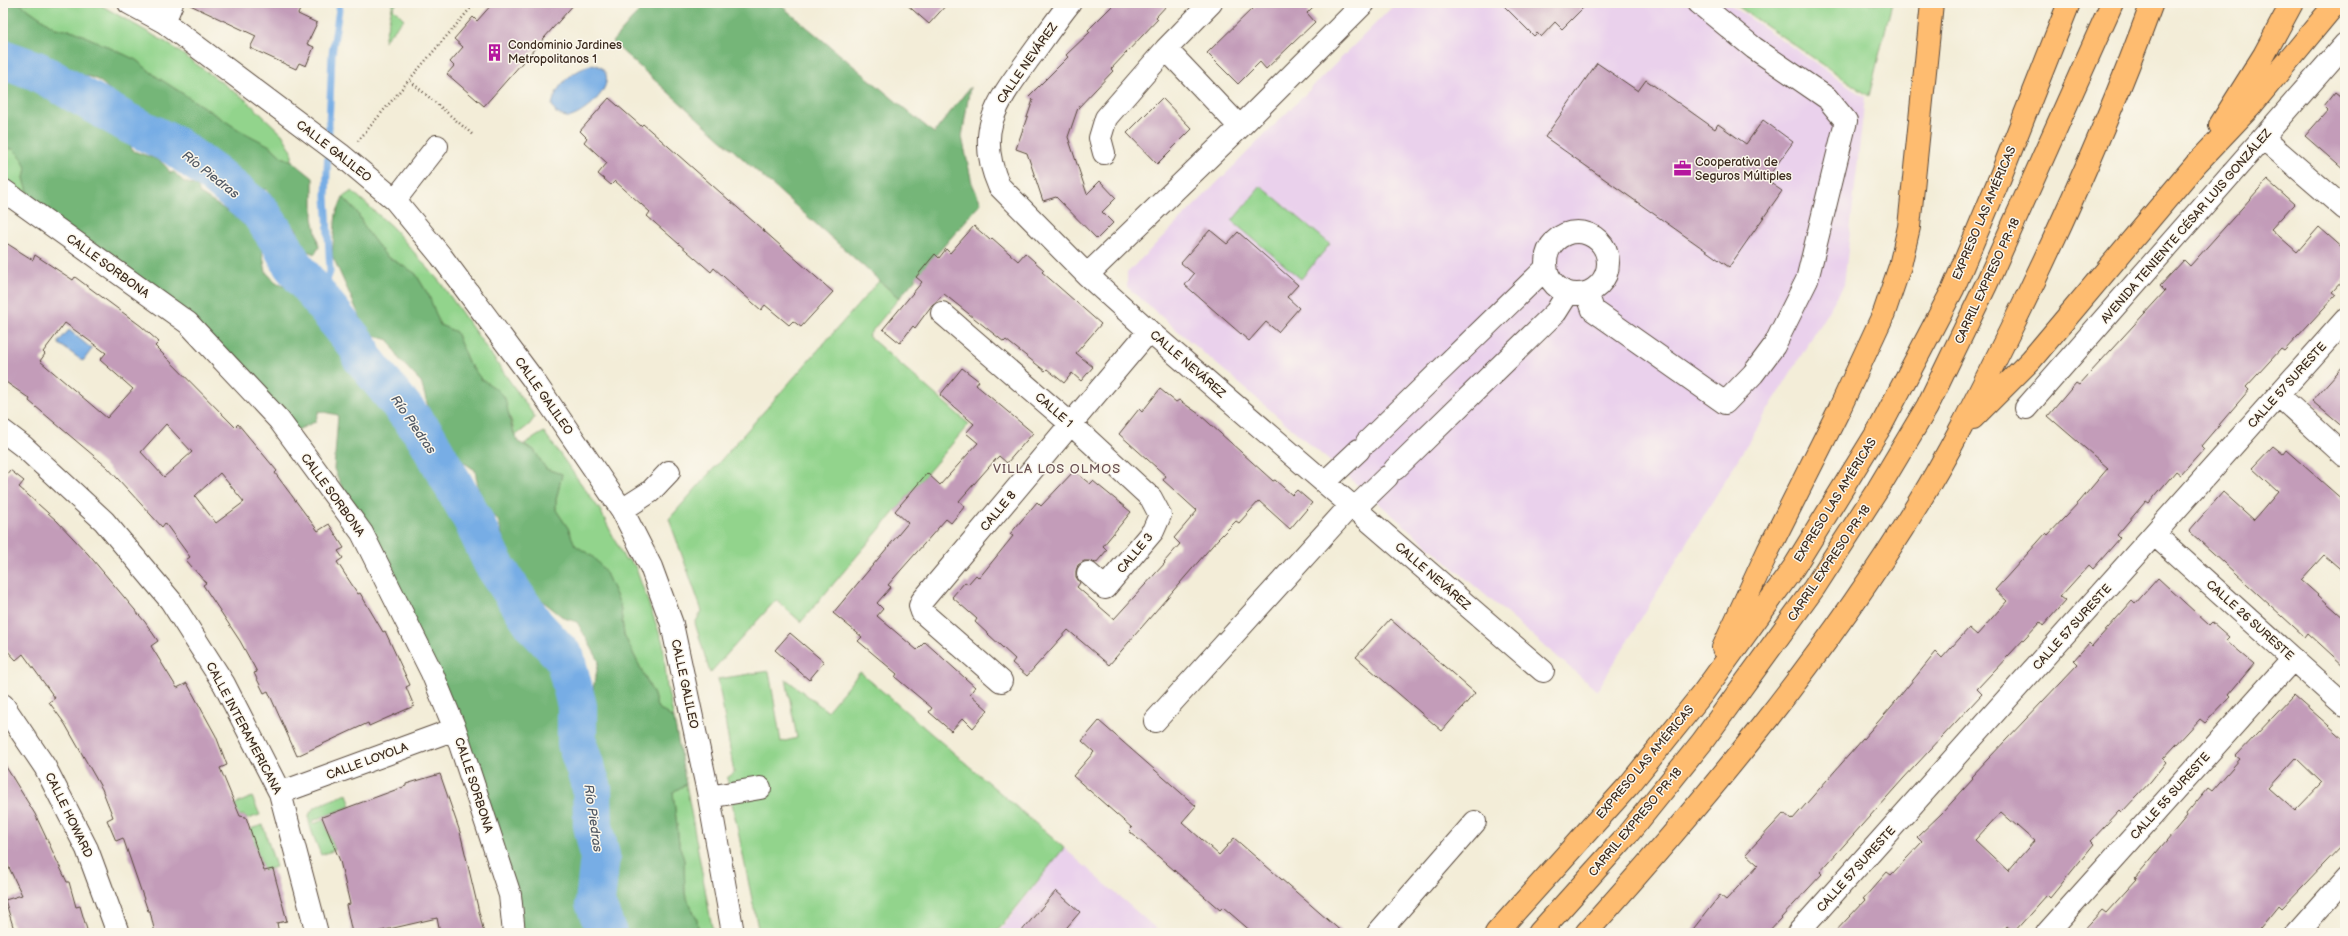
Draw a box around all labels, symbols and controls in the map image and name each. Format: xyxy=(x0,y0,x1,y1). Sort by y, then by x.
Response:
street label: CALLE NEVÁREZ xyxy=(992,18,1061,107)
place label: Condominio Jardines Metropolitanos 1 xyxy=(508,38,622,67)
building icon: Condominio Jardines Metropolitanos 1 xyxy=(485,42,505,62)
street label: CALLE GALILEO xyxy=(293,117,374,185)
street label: AVENIDA TENIENTE CÉSAR LUIS GONZÁLEZ xyxy=(2096,124,2275,327)
street label: EXPRESO LAS AMÉRICAS xyxy=(1949,144,2019,282)
water label: Río Piedras xyxy=(179,148,243,202)
place label: Cooperativa de Seguros Múltiples xyxy=(1695,155,1792,184)
office icon: Cooperativa de Seguros Múltiples xyxy=(1672,159,1692,179)
street label: CARRIL EXPRESO PR-18 xyxy=(1952,216,2023,347)
street label: CALLE SORBONA xyxy=(63,231,153,302)
street label: CALLE NEVÁREZ xyxy=(1147,326,1230,402)
street label: CALLE 57 SURESTE xyxy=(2245,339,2330,431)
street label: CALLE GALILEO xyxy=(511,355,576,438)
street label: CALLE 1 xyxy=(1032,390,1076,431)
water label: Río Piedras xyxy=(387,392,440,457)
street label: EXPRESO LAS AMÉRICAS xyxy=(1790,435,1880,565)
street label: CALLE SORBONA xyxy=(297,451,368,540)
district label: VILLA LOS OLMOS xyxy=(993,461,1121,477)
street label: CALLE 8 xyxy=(977,488,1019,534)
street label: CARRIL EXPRESO PR-18 xyxy=(1785,502,1874,624)
street label: CALLE 3 xyxy=(1114,530,1157,577)
street label: CALLE NEVÁREZ xyxy=(1392,538,1475,614)
street label: CALLE 26 SURESTE xyxy=(2203,577,2297,664)
street label: CALLE 57 SURESTE xyxy=(2030,581,2115,673)
street label: CALLE GALILEO xyxy=(668,638,701,730)
street label: CALLE INTERAMERICANA xyxy=(202,660,285,797)
street label: EXPRESO LAS AMÉRICAS xyxy=(1593,702,1697,822)
street label: CALLE SORBONA xyxy=(451,736,496,835)
street label: CALLE LOYOLA xyxy=(324,740,411,783)
street label: CALLE 55 SURESTE xyxy=(2127,750,2214,843)
street label: CARRIL EXPRESO PR-18 xyxy=(1586,765,1685,880)
street label: CALLE HOWARD xyxy=(41,770,96,861)
water label: Río Piedras xyxy=(580,783,606,853)
street label: CALLE 57 SURESTE xyxy=(1814,823,1899,915)

